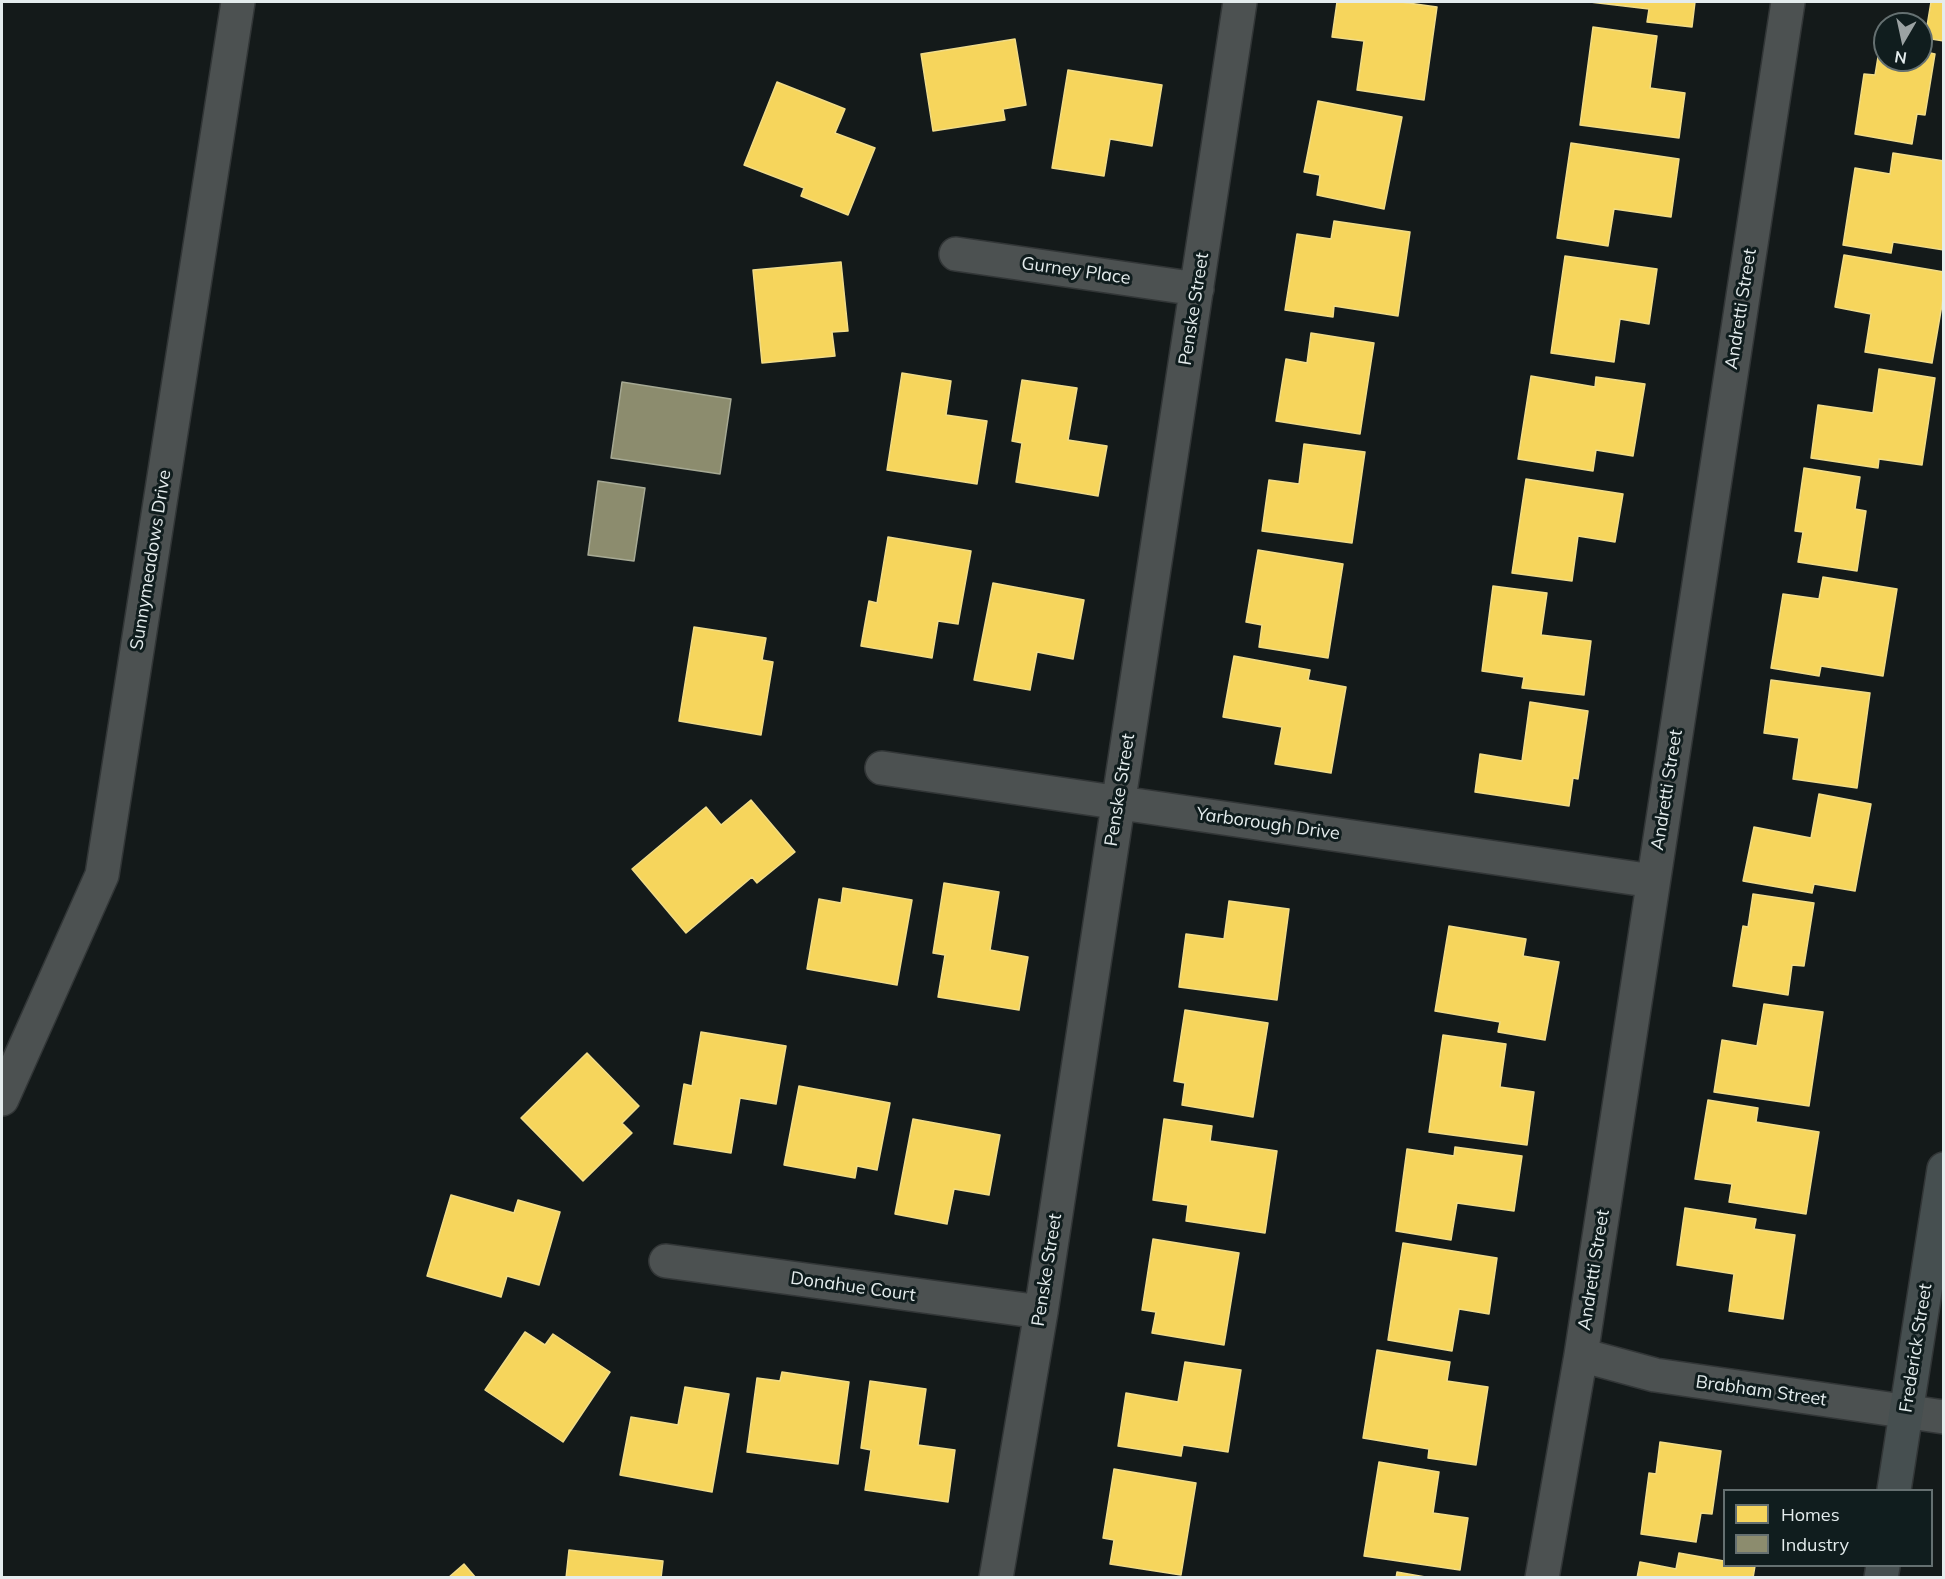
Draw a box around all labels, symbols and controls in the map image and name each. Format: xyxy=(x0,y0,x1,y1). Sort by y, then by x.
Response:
north arrow xyxy=(1873,12,1933,72)
text: N xyxy=(1893,47,1908,69)
street label: Andretti Street xyxy=(1721,247,1761,371)
street label: Penske Street xyxy=(1174,251,1214,367)
street label: Gurney Place xyxy=(1020,253,1132,289)
street label: Sunnymeadows Drive xyxy=(126,468,176,652)
street label: Andretti Street xyxy=(1647,728,1687,852)
street label: Penske Street xyxy=(1100,732,1140,848)
street label: Yarborough Drive xyxy=(1195,803,1341,845)
street label: Andretti Street xyxy=(1574,1208,1614,1332)
street label: Penske Street xyxy=(1027,1212,1067,1328)
street label: Donahue Court xyxy=(789,1268,917,1306)
street label: Frederick Street xyxy=(1895,1282,1937,1414)
street label: Brabham Street xyxy=(1694,1371,1828,1411)
legend xyxy=(1723,1489,1933,1567)
text: Homes xyxy=(1781,1503,1840,1526)
text: Industry xyxy=(1781,1533,1849,1556)

